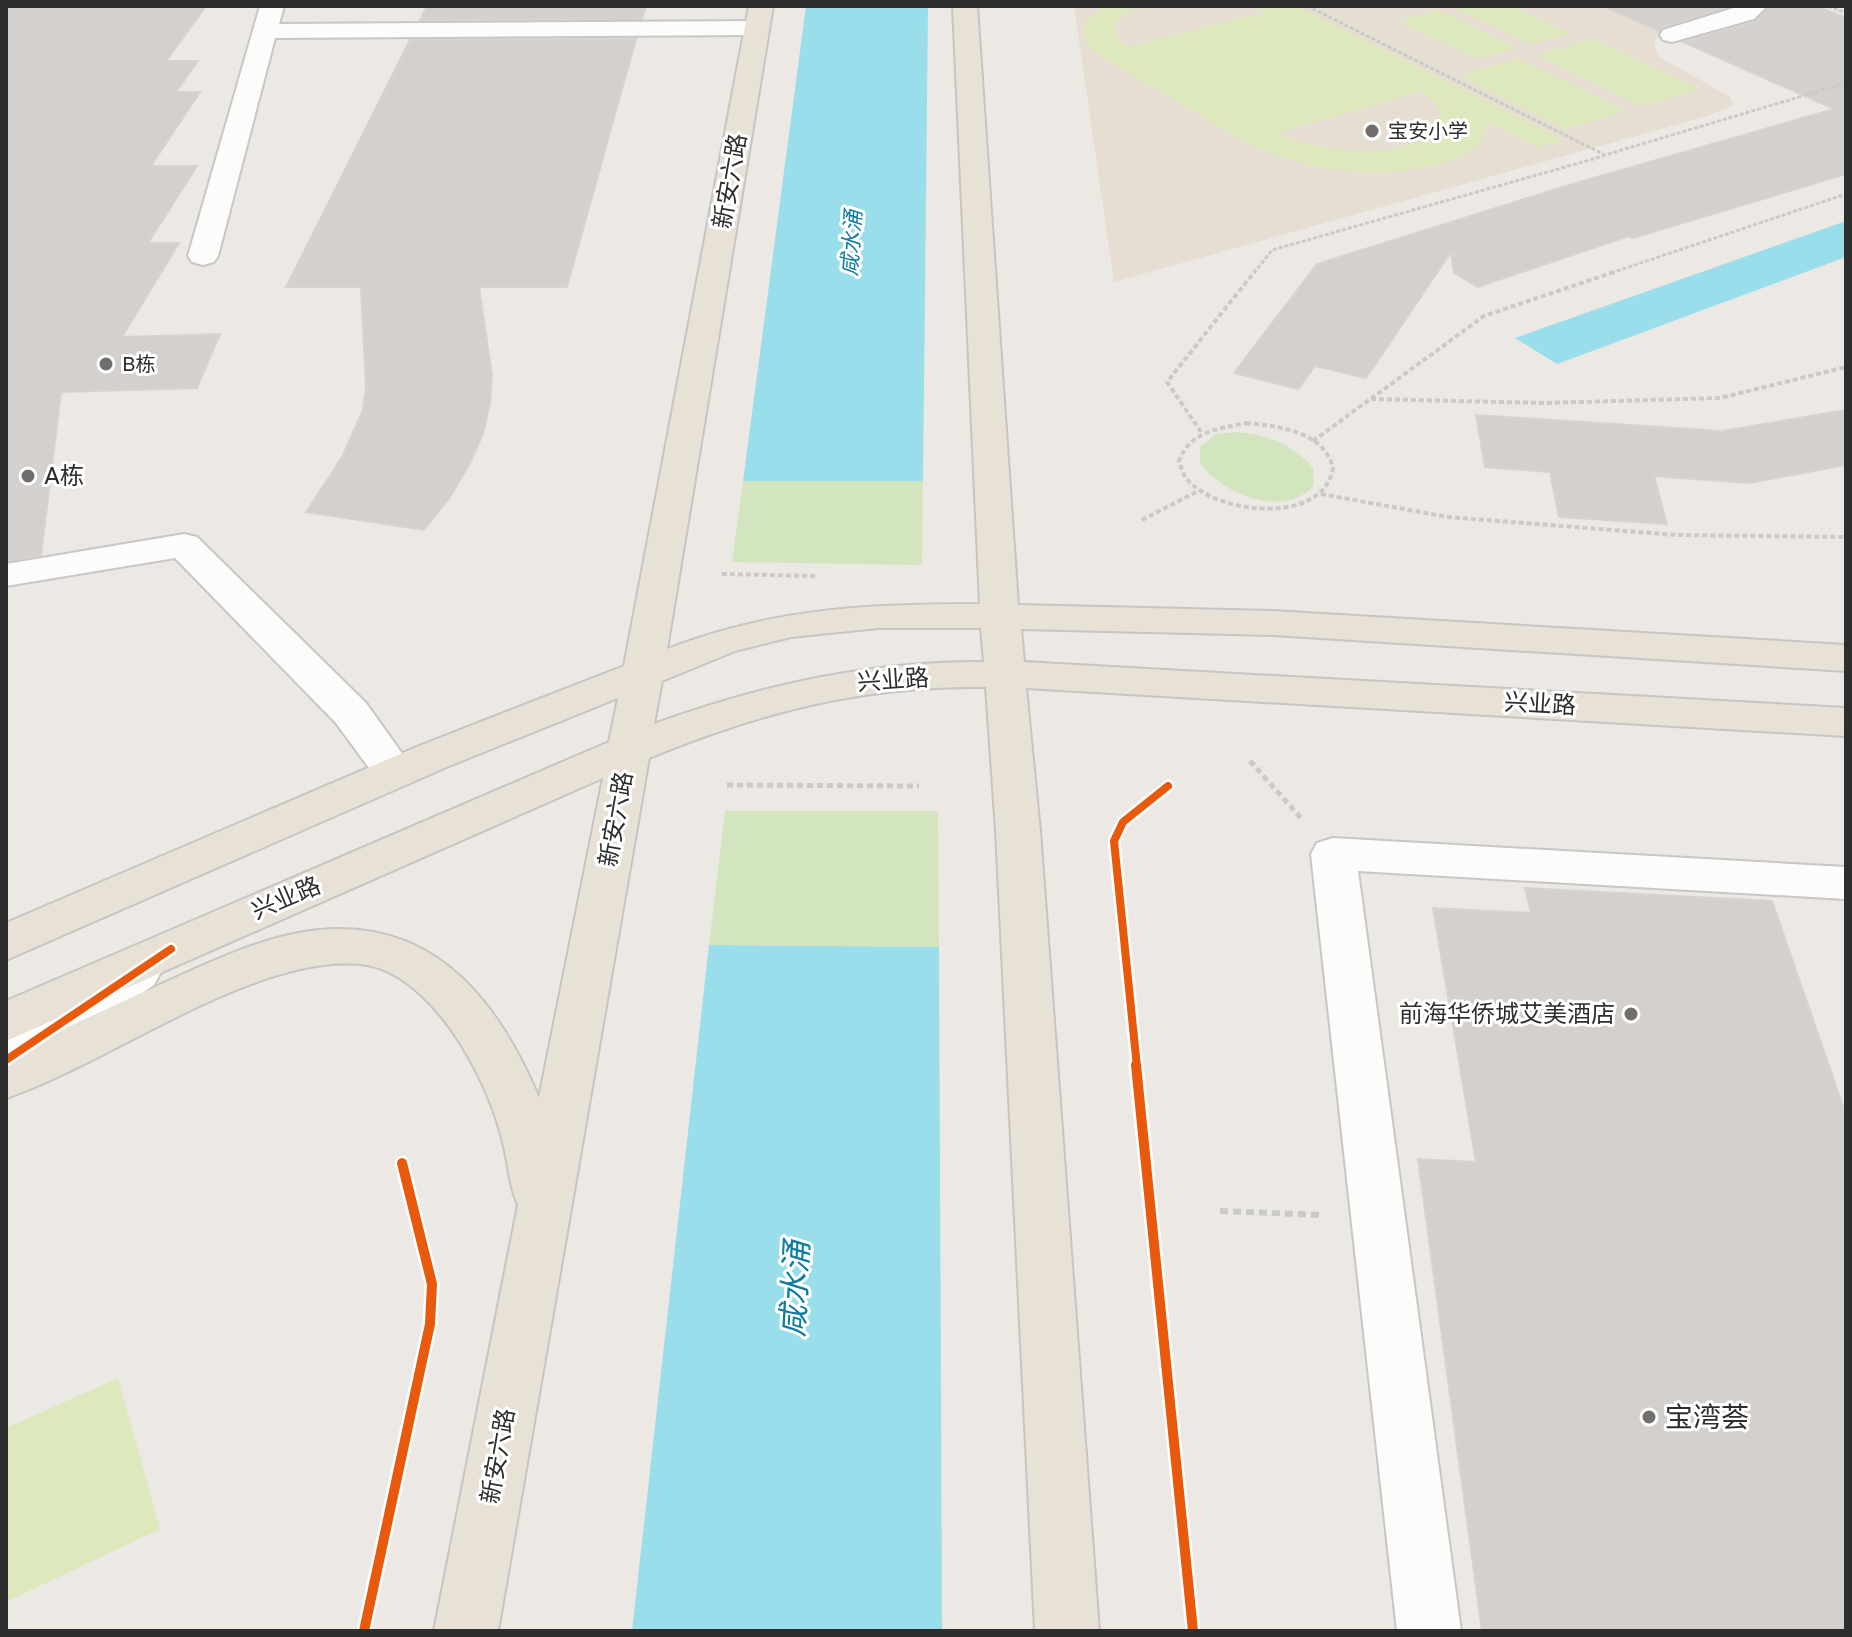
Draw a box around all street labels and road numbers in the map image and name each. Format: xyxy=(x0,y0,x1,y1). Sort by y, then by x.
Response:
street label: 新安六路 xyxy=(706,131,751,231)
street label: 兴业路 xyxy=(856,662,930,695)
street label: 兴业路 xyxy=(1503,686,1577,719)
street label: 新安六路 xyxy=(592,769,637,869)
street label: 兴业路 xyxy=(247,869,324,924)
street label: 新安六路 xyxy=(474,1406,519,1506)

